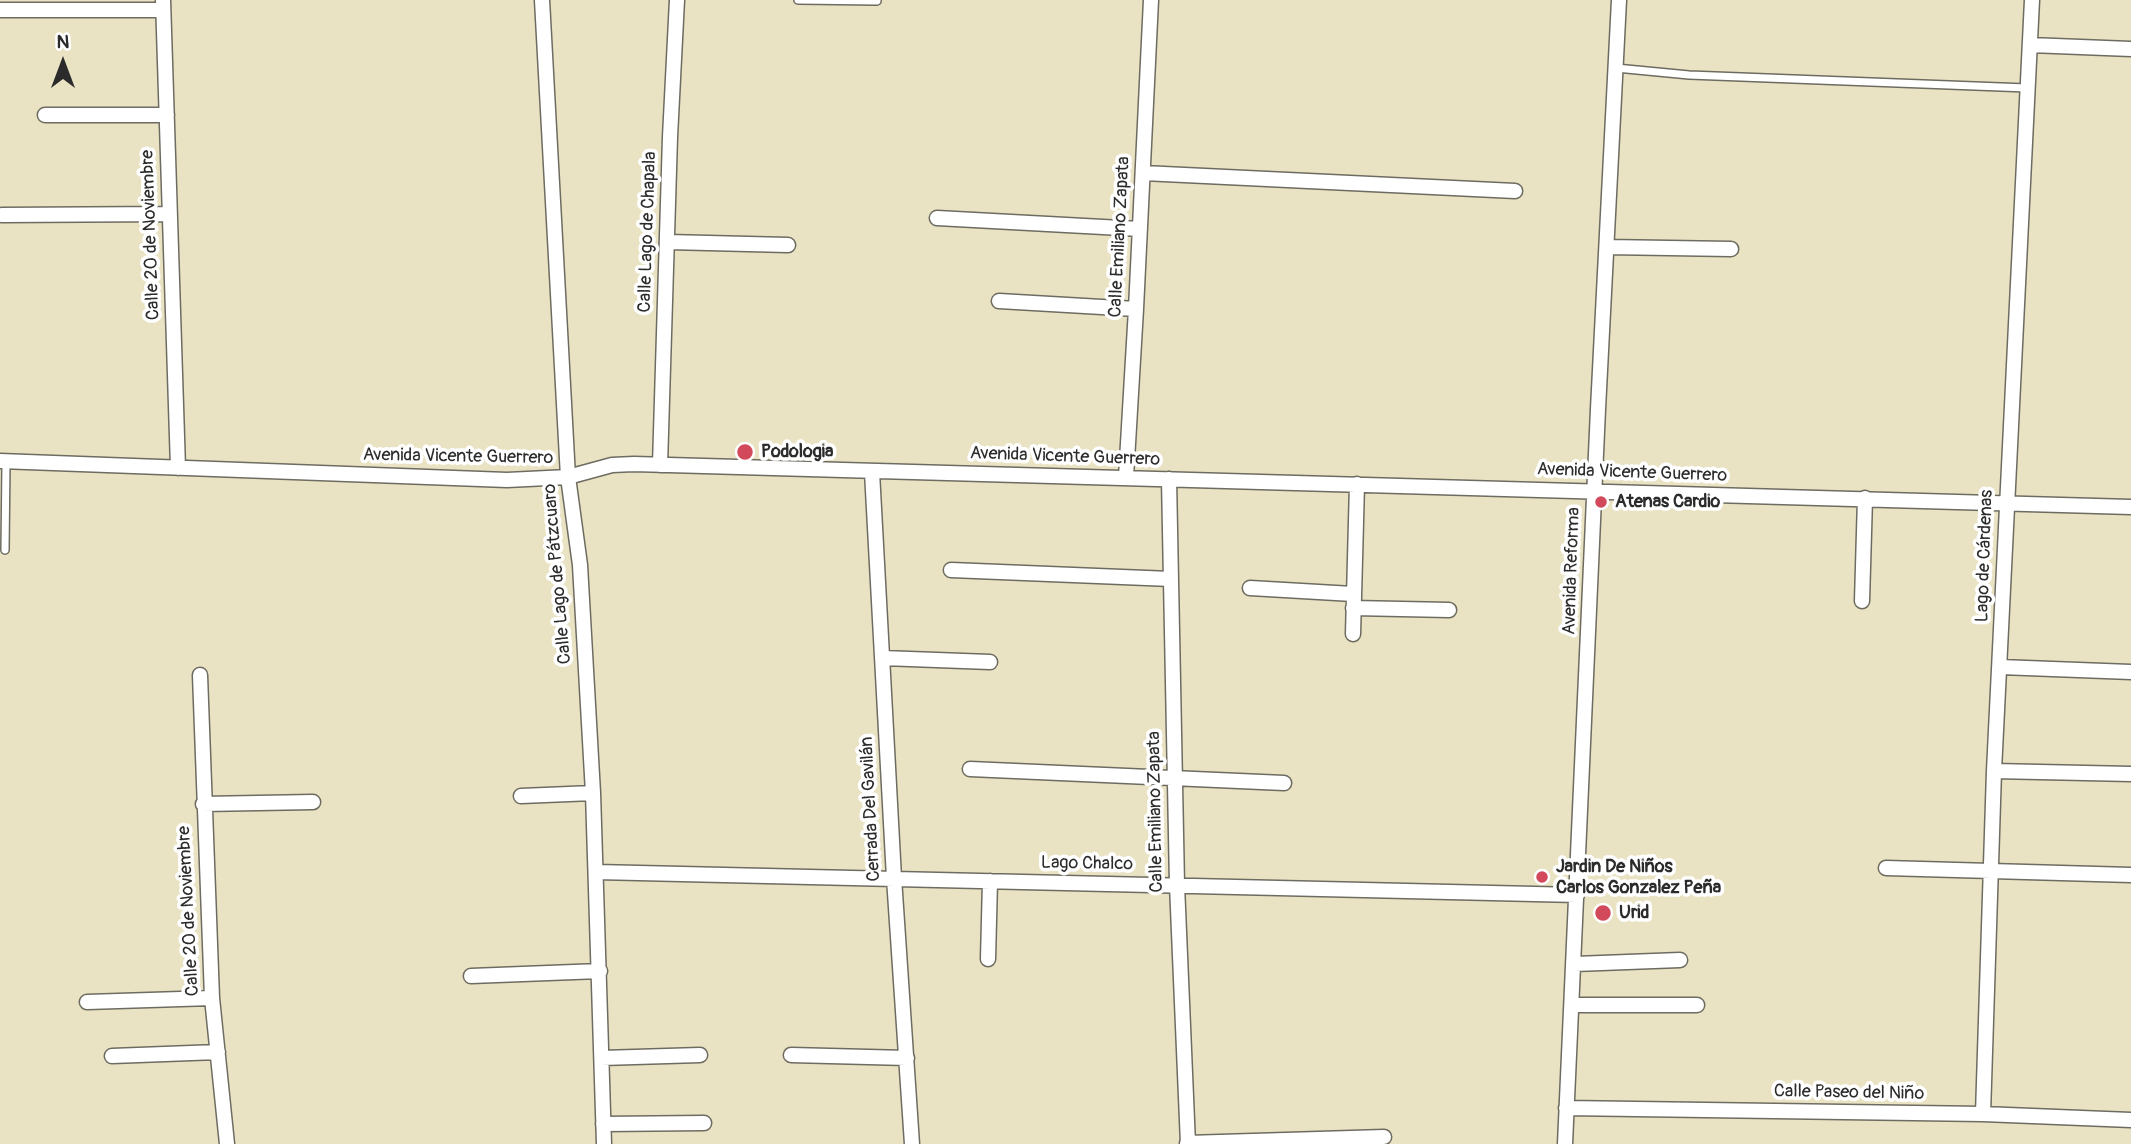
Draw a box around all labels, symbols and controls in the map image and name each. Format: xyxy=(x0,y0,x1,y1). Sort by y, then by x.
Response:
north arrow xyxy=(28,28,98,98)
text: N xyxy=(57,30,69,54)
street label: Calle 20 de Noviembre xyxy=(137,149,165,321)
street label: Calle Lago de Chapala xyxy=(634,151,662,313)
street label: Calle Emiliano Zapata xyxy=(1105,156,1135,318)
place label: Podologia xyxy=(761,441,833,463)
marker: Podologia xyxy=(735,442,755,462)
street label: Avenida Vicente Guerrero xyxy=(970,443,1160,471)
street label: Avenida Vicente Guerrero xyxy=(363,445,553,469)
street label: Avenida Vicente Guerrero xyxy=(1537,459,1727,487)
street label: Calle Lago de Pátzcuaro xyxy=(539,483,577,665)
street label: Lago de Cárdenas xyxy=(1972,489,1998,623)
place label: Atenas Cardio xyxy=(1615,491,1720,513)
marker: Atenas Cardio xyxy=(1593,494,1609,510)
street label: Avenida Reforma xyxy=(1559,507,1585,635)
street label: Calle Emiliano Zapata xyxy=(1144,731,1168,893)
street label: Cerrada Del Gavilán xyxy=(856,736,886,882)
street label: Calle 20 de Noviembre xyxy=(174,825,204,997)
street label: Lago Chalco xyxy=(1041,852,1133,876)
place label: Jardin De Niños Carlos Gonzalez Peña xyxy=(1556,856,1721,898)
marker: Jardin De Niños Carlos Gonzalez Peña xyxy=(1534,869,1550,885)
place label: Urid xyxy=(1619,902,1649,924)
marker: Urid xyxy=(1593,903,1613,923)
street label: Calle Paseo del Niño xyxy=(1774,1081,1924,1105)

